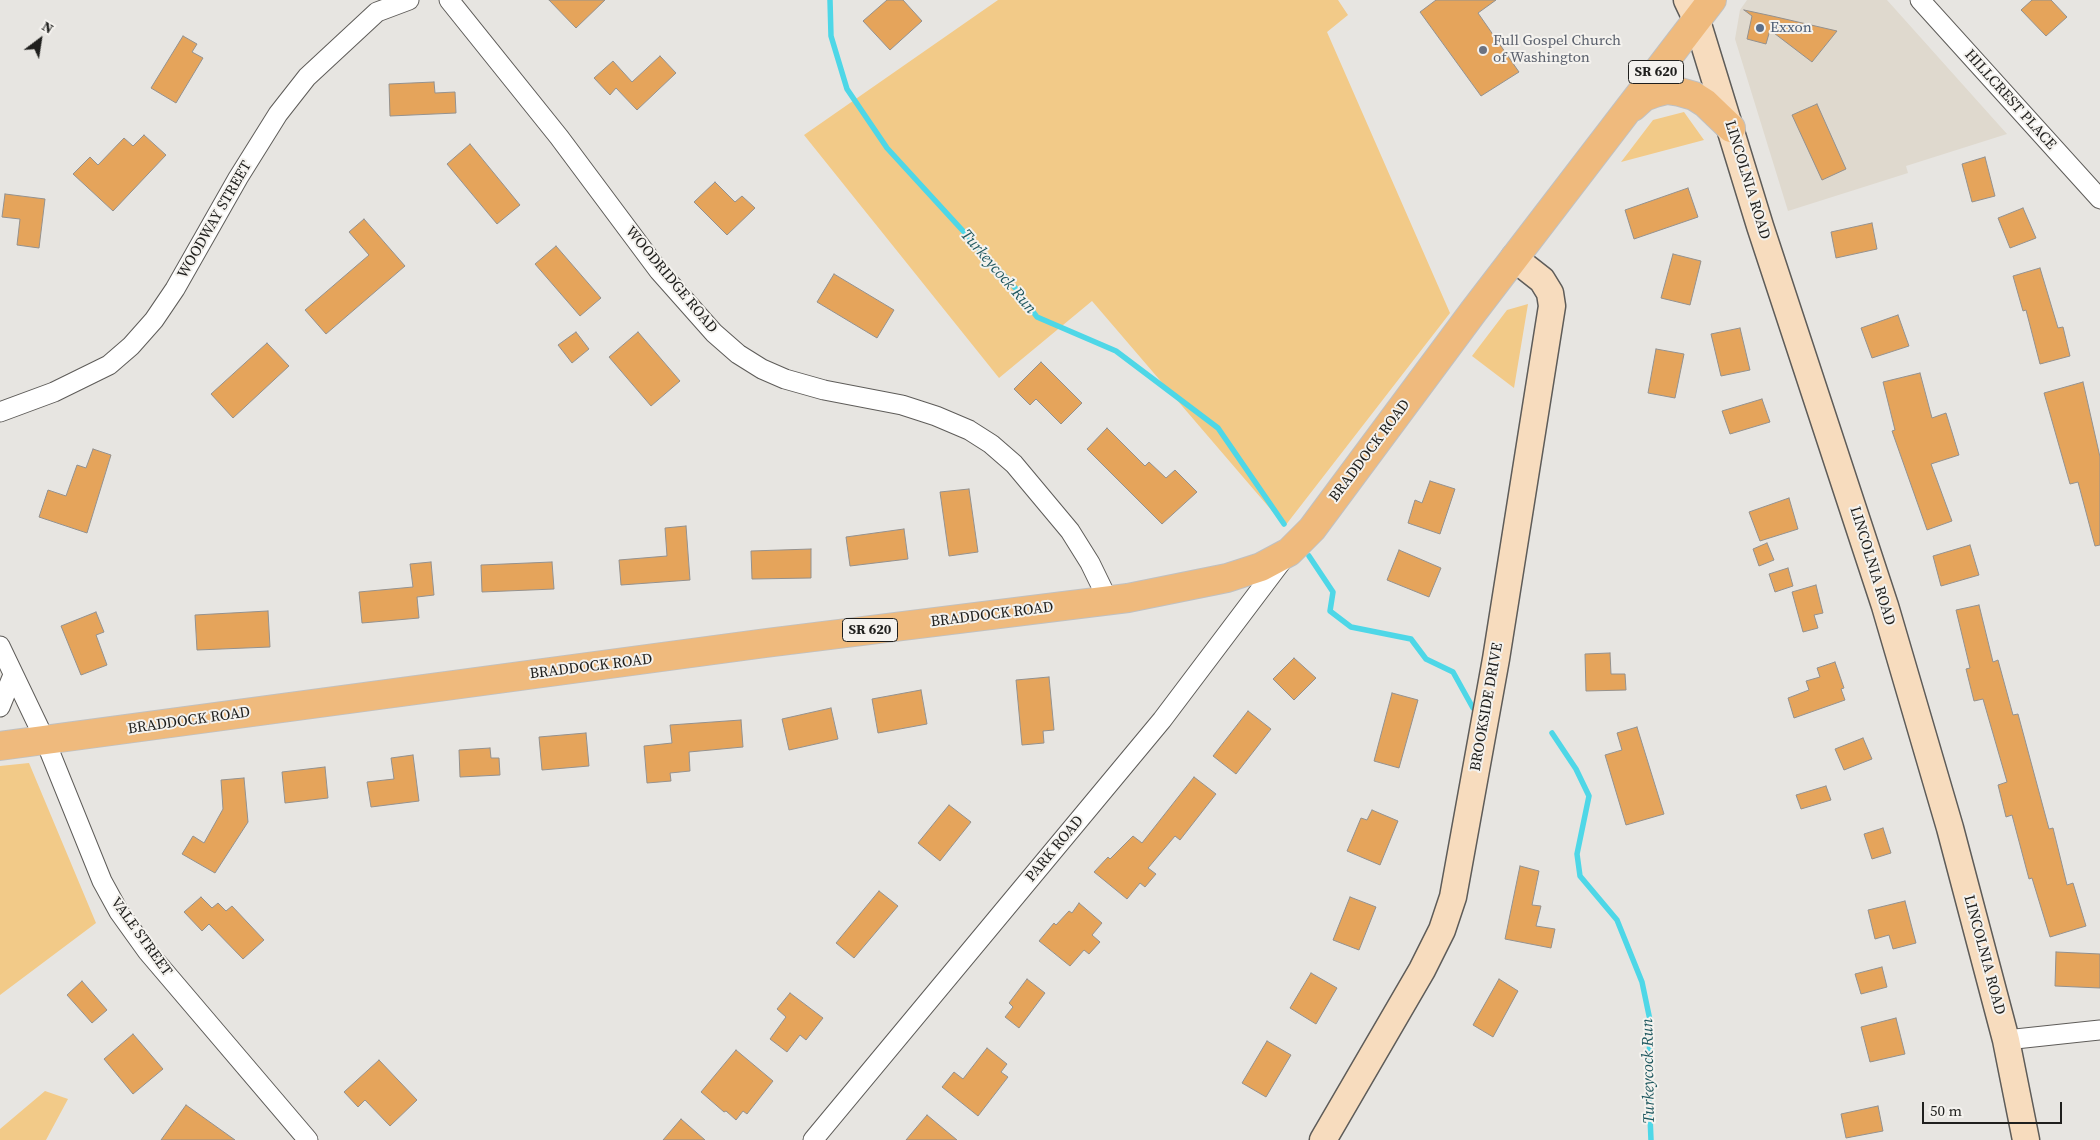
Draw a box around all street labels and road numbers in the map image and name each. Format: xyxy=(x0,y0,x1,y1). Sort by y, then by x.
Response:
street label: HILLCREST PLACE xyxy=(1960,46,2060,154)
road number: SR 620 xyxy=(1628,61,1684,84)
street label: LINCOLNIA ROAD xyxy=(1720,118,1774,242)
street label: WOODWAY STREET xyxy=(174,158,256,282)
street label: WOODRIDGE ROAD xyxy=(621,223,721,337)
street label: BRADDOCK ROAD xyxy=(1326,396,1414,506)
street label: LINCOLNIA ROAD xyxy=(1845,504,1899,628)
street label: BRADDOCK ROAD xyxy=(930,599,1054,631)
road number: SR 620 xyxy=(842,618,898,642)
street label: BROOKSIDE DRIVE xyxy=(1467,641,1507,773)
street label: BRADDOCK ROAD xyxy=(529,651,653,683)
street label: BRADDOCK ROAD xyxy=(127,703,251,739)
street label: PARK ROAD xyxy=(1022,812,1088,886)
street label: LINCOLNIA ROAD xyxy=(1959,893,2009,1017)
street label: VALE STREET xyxy=(106,894,176,980)

